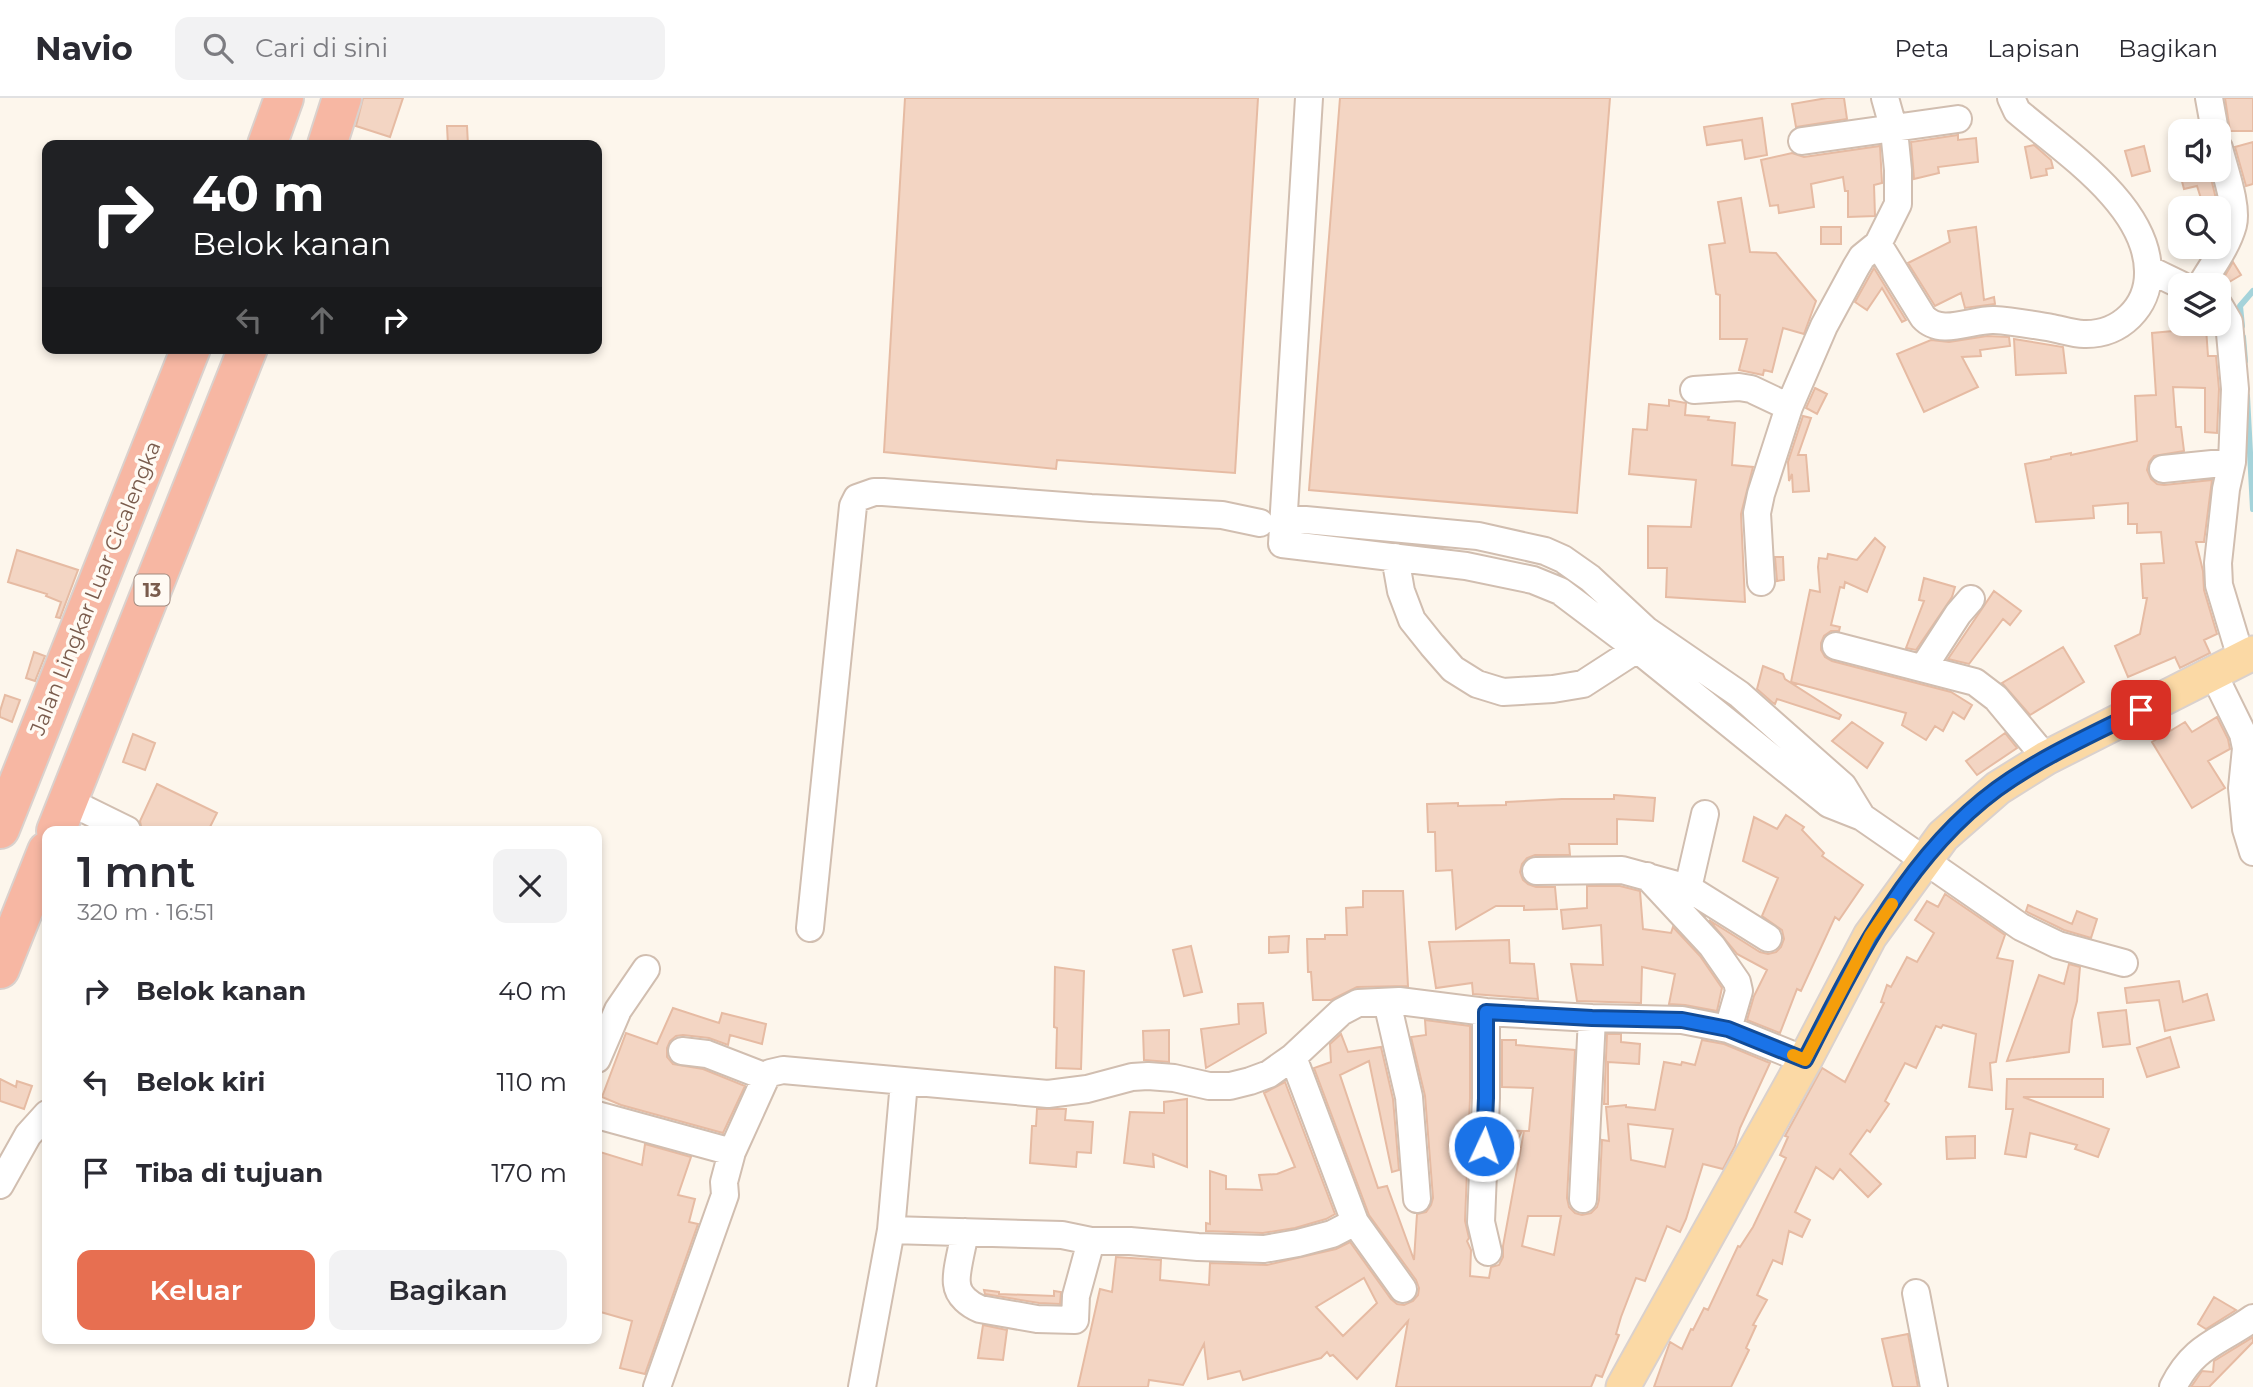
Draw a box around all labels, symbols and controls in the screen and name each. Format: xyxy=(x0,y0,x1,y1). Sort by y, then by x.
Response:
search box xyxy=(175,17,665,80)
text: Navio xyxy=(35,28,133,68)
icon: search xyxy=(199,29,237,67)
text: Cari di sini xyxy=(255,32,388,64)
text: Peta xyxy=(1894,34,1949,63)
text: Lapisan xyxy=(1987,34,2080,63)
text: Bagikan xyxy=(2118,34,2218,63)
map controls xyxy=(2168,119,2231,336)
button: sound xyxy=(2168,119,2231,182)
text: 40 m xyxy=(192,164,324,223)
icon: right xyxy=(77,168,168,259)
button: search xyxy=(2168,196,2231,259)
text: Belok kanan xyxy=(192,224,392,263)
button: layers xyxy=(2168,273,2231,336)
icon: left xyxy=(230,301,268,339)
icon: ahead xyxy=(303,301,341,339)
icon: right xyxy=(376,301,414,339)
street label: Jalan Lingkar Luar Cicalengka xyxy=(24,437,166,740)
road number: 13 xyxy=(134,575,170,606)
pin xyxy=(2111,680,2171,740)
icon: arrive xyxy=(2122,691,2160,729)
text: 1 mnt xyxy=(77,846,195,898)
button: close xyxy=(493,849,567,923)
text: 320 m · 16:51 xyxy=(77,898,215,926)
icon: right xyxy=(77,972,115,1010)
text: Belok kanan xyxy=(136,975,306,1007)
text: 40 m xyxy=(498,975,567,1007)
icon: left xyxy=(77,1063,115,1101)
text: Belok kiri xyxy=(136,1066,265,1098)
text: 110 m xyxy=(497,1066,567,1098)
position arrow xyxy=(1447,1109,1521,1183)
icon: arrive xyxy=(77,1154,115,1192)
text: Tiba di tujuan xyxy=(136,1157,323,1189)
text: 170 m xyxy=(491,1157,567,1189)
button: Keluar xyxy=(77,1250,315,1330)
button: Bagikan xyxy=(329,1250,567,1330)

